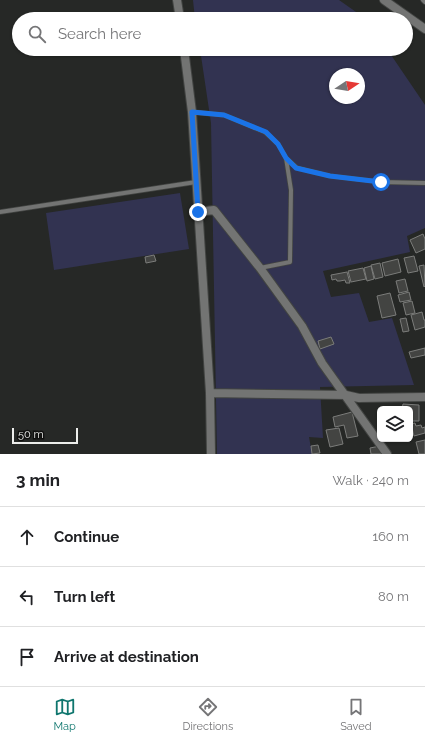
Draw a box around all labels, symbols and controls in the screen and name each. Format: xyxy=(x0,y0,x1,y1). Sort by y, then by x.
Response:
search box xyxy=(12,12,413,56)
icon: search xyxy=(26,23,48,45)
text: Search here xyxy=(58,25,141,43)
north arrow xyxy=(329,68,365,104)
route start xyxy=(372,173,390,191)
route end xyxy=(189,203,207,221)
map controls xyxy=(377,406,413,442)
button: layers xyxy=(377,406,413,442)
scale bar xyxy=(12,426,78,445)
text: 50 m xyxy=(18,428,44,441)
text: 3 min xyxy=(16,470,60,490)
text: Walk · 240 m xyxy=(332,473,409,488)
icon: ahead xyxy=(16,526,38,548)
text: Continue xyxy=(54,528,119,546)
text: 160 m xyxy=(372,529,409,544)
icon: left xyxy=(16,586,38,608)
text: Turn left xyxy=(54,588,115,606)
text: 80 m xyxy=(378,589,409,604)
icon: arrive xyxy=(16,646,38,668)
text: Arrive at destination xyxy=(54,648,199,666)
tab: Map xyxy=(53,696,76,733)
tab: Directions xyxy=(183,696,233,733)
tab: Saved xyxy=(340,696,372,733)

